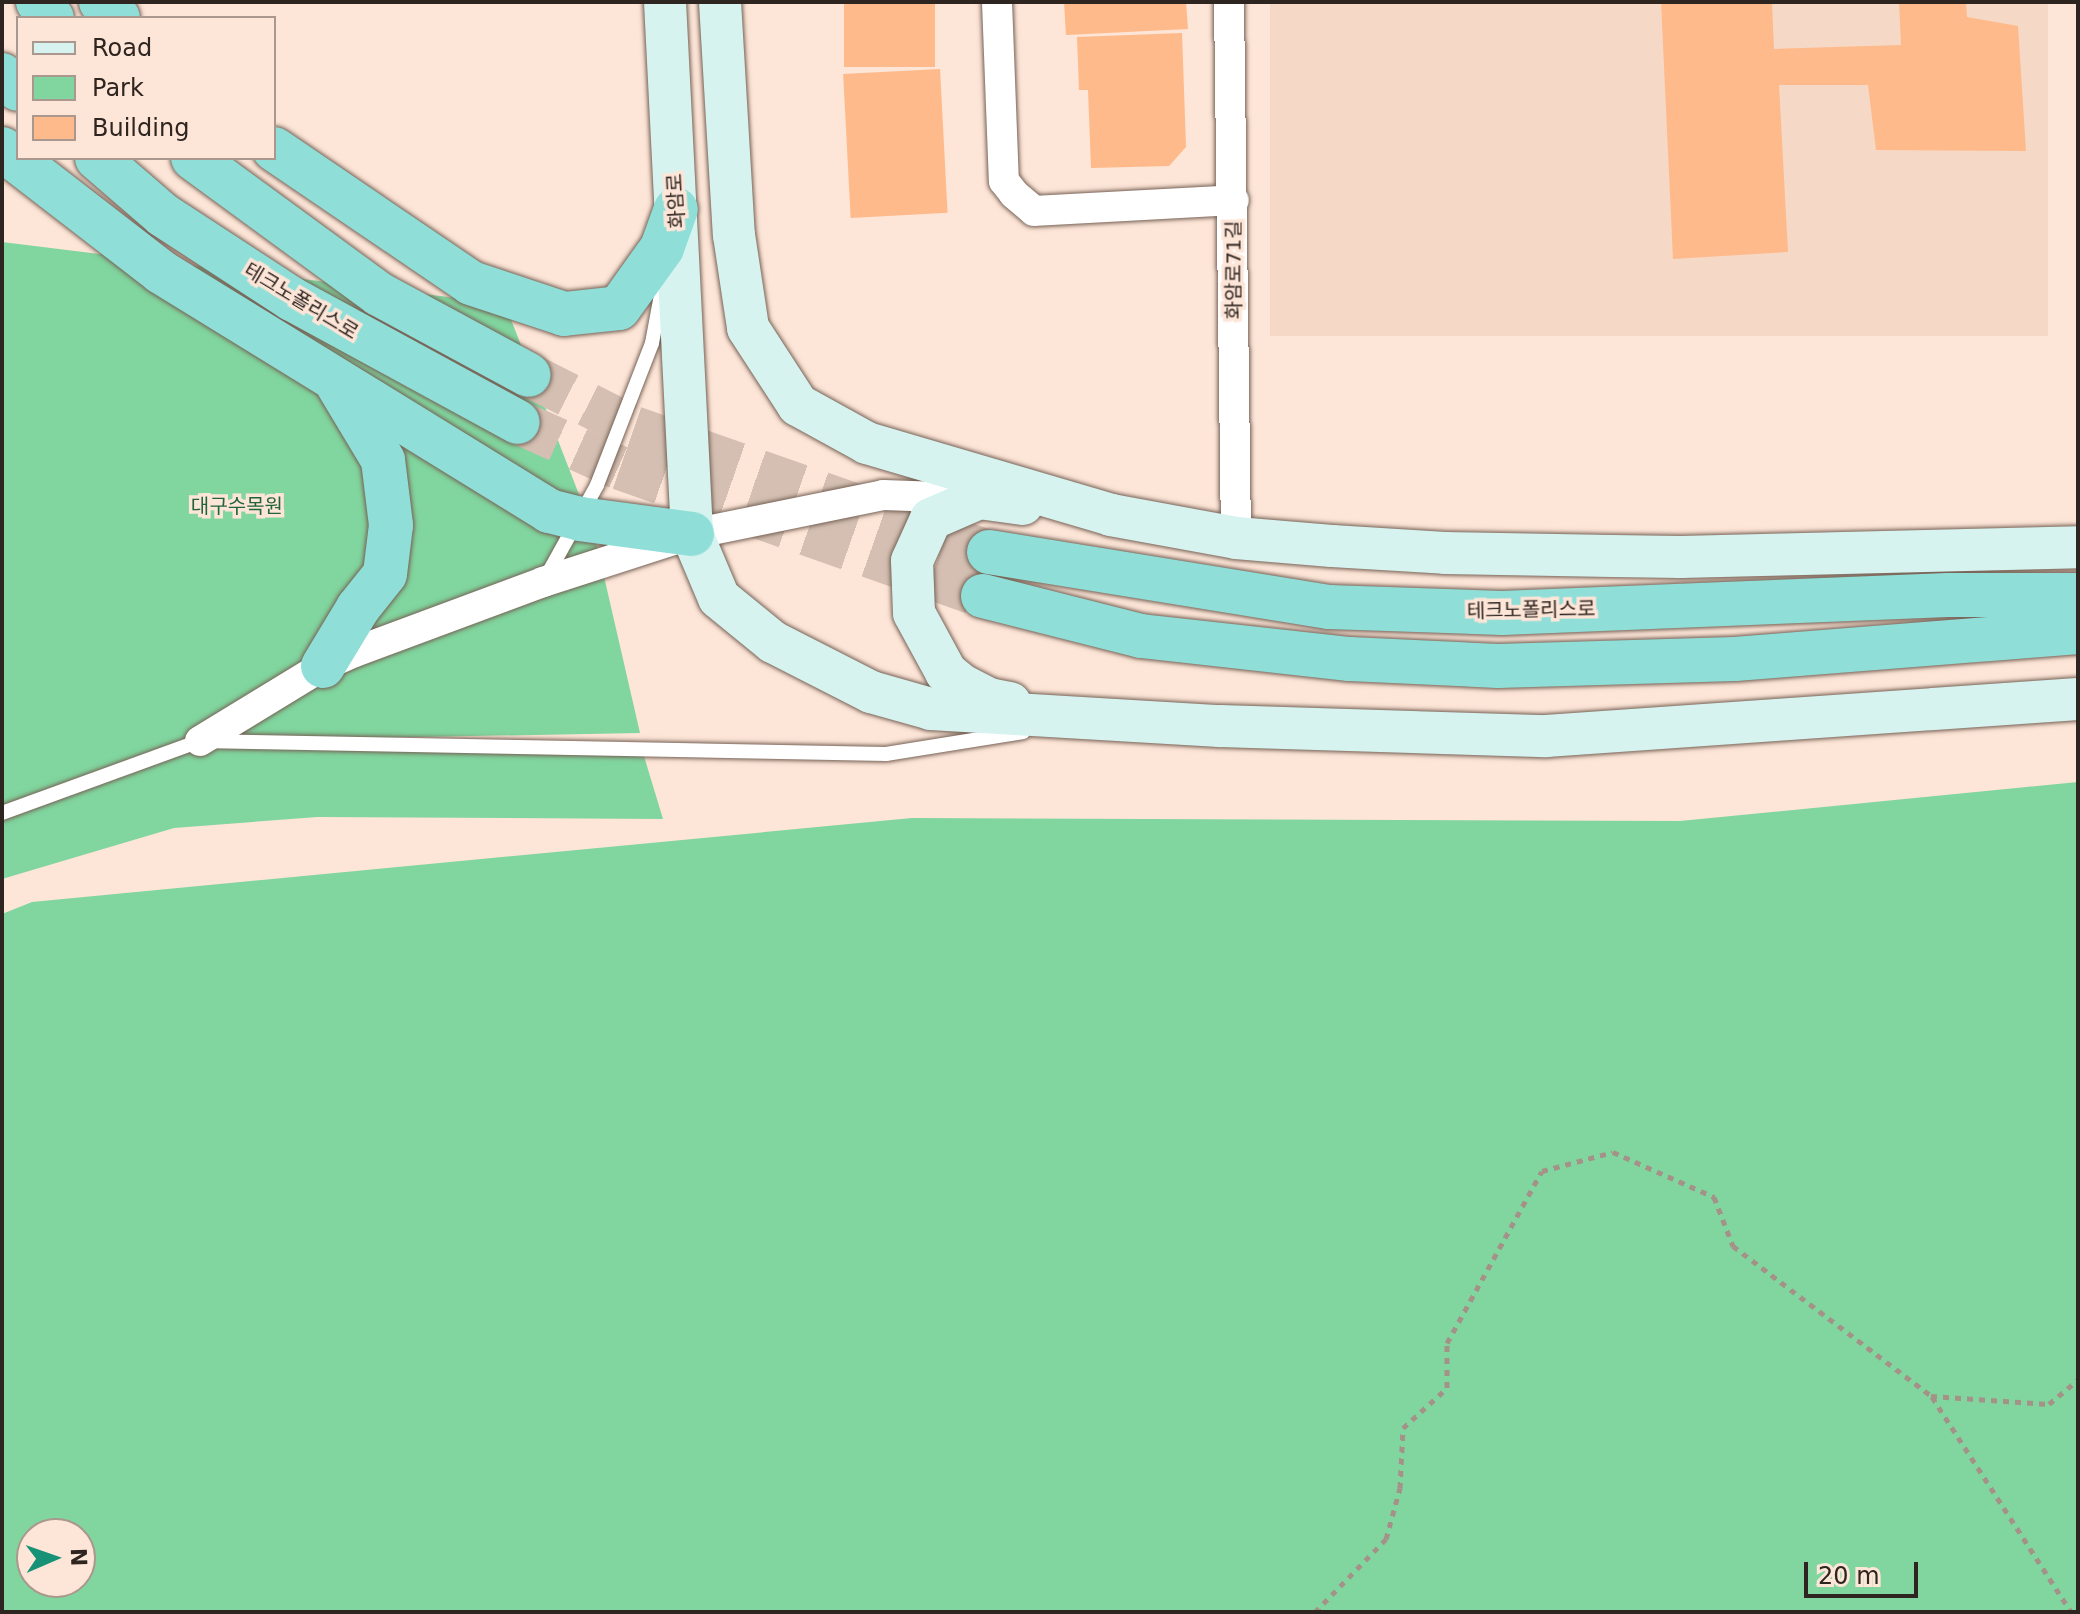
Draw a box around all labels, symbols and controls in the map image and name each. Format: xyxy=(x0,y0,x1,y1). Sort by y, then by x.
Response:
legend xyxy=(16,16,276,160)
text: Road xyxy=(92,34,152,62)
text: Park xyxy=(92,74,144,102)
text: Building xyxy=(92,114,189,142)
street label: 화암로 xyxy=(663,173,689,229)
street label: 화암로71길 xyxy=(1222,220,1246,320)
street label: 테크노폴리스로 xyxy=(240,258,362,344)
park label: 대구수목원 xyxy=(191,494,283,518)
street label: 테크노폴리스로 xyxy=(1466,597,1596,623)
north arrow xyxy=(16,1518,96,1598)
scale bar xyxy=(1808,1546,1922,1596)
text: N xyxy=(66,1548,91,1567)
text: 20 m xyxy=(1818,1562,1880,1590)

